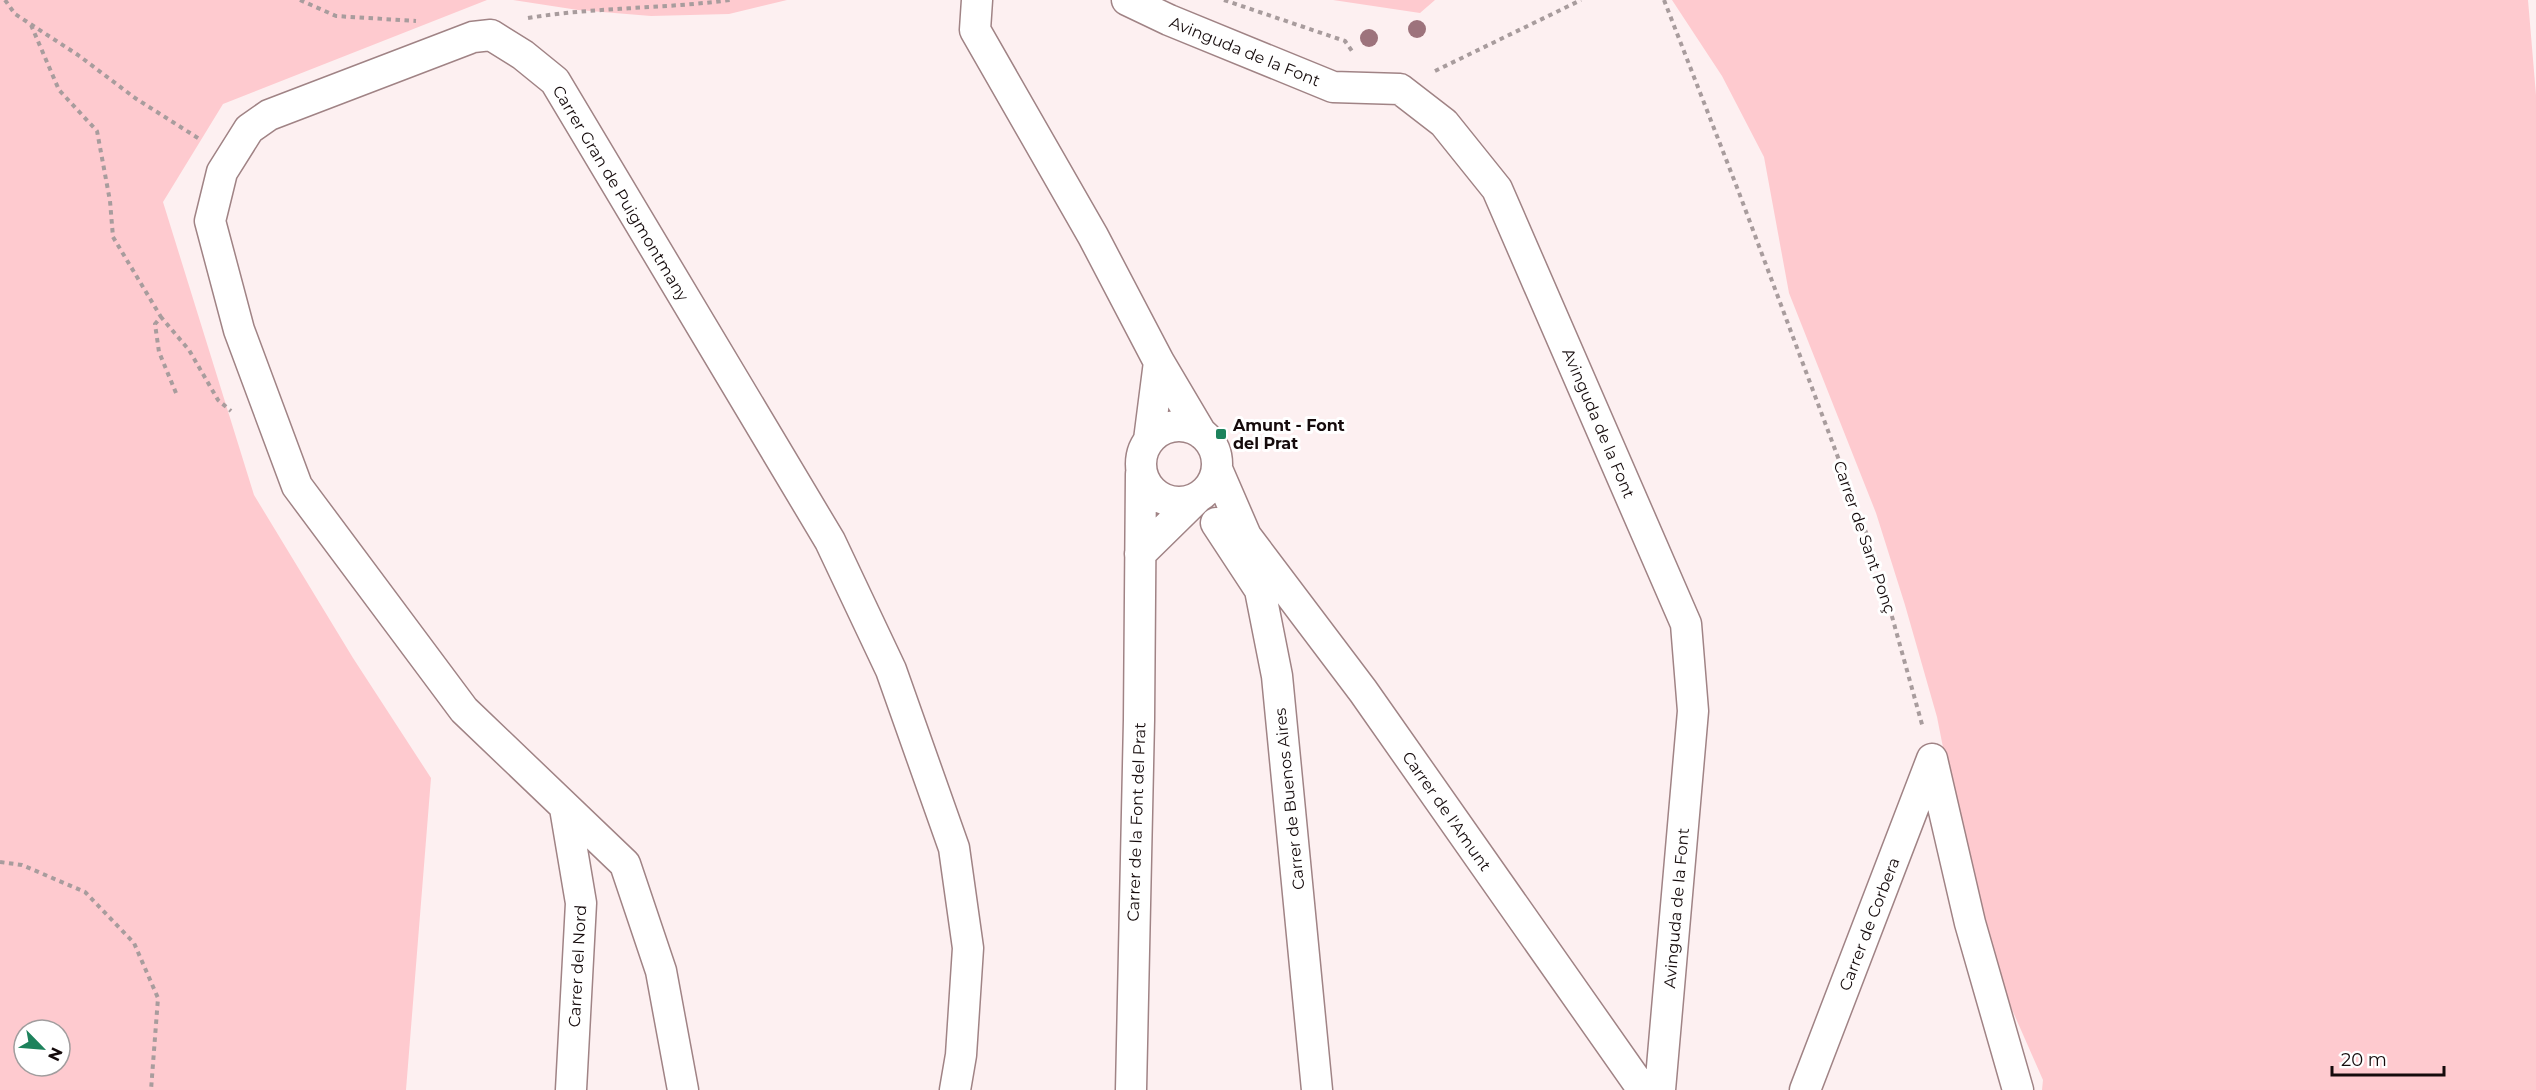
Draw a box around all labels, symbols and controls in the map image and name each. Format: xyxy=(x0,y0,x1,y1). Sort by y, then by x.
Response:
street label: Avinguda de la Font xyxy=(1167,13,1323,91)
street label: Carrer Gran de Puigmontmany xyxy=(549,82,693,305)
street label: Avinguda de la Font xyxy=(1558,345,1639,501)
place label: Amunt - Font del Prat xyxy=(1232,416,1345,453)
marker: Amunt - Font del Prat xyxy=(1214,427,1228,441)
street label: Carrer de Sant Ponç xyxy=(1829,458,1900,616)
street label: Carrer de Buenos Aires xyxy=(1270,707,1309,891)
street label: Carrer de la Font del Prat xyxy=(1124,722,1149,922)
street label: Carrer de l'Amunt xyxy=(1398,748,1495,875)
street label: Avinguda de la Font xyxy=(1660,827,1693,989)
street label: Carrer de Corbera xyxy=(1835,855,1904,993)
street label: Carrer del Nord xyxy=(565,904,590,1028)
north arrow xyxy=(12,1018,72,1078)
scale bar xyxy=(2332,1039,2444,1077)
text: N xyxy=(44,1044,66,1064)
text: 20 m xyxy=(2341,1049,2387,1071)

